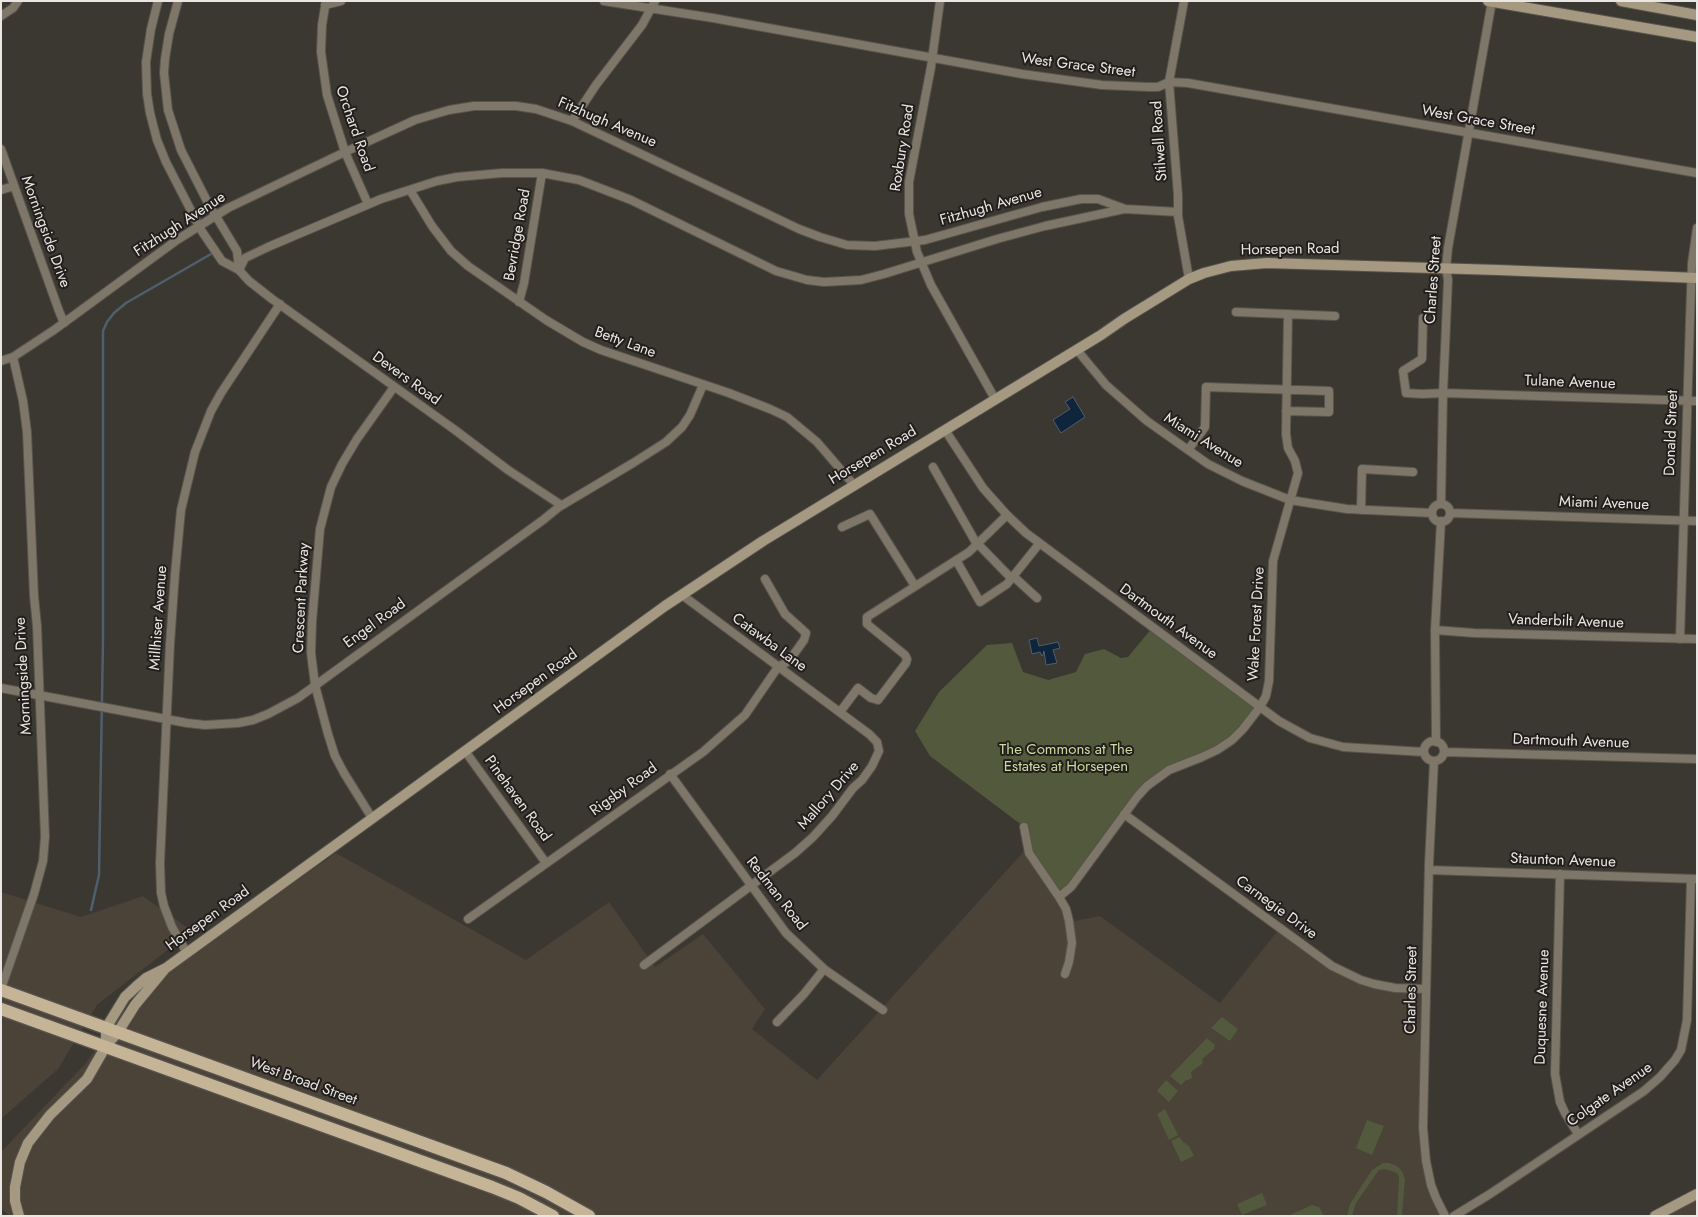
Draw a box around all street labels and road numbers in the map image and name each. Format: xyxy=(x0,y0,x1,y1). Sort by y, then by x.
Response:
street label: West Grace Street xyxy=(1020,50,1136,82)
street label: Orchard Road xyxy=(331,84,377,174)
street label: Fitzhugh Avenue xyxy=(555,94,659,152)
street label: Stilwell Road xyxy=(1148,100,1172,182)
street label: West Grace Street xyxy=(1420,102,1536,140)
street label: Roxbury Road xyxy=(887,103,919,193)
street label: Morningside Drive xyxy=(16,174,74,290)
street label: Fitzhugh Avenue xyxy=(938,184,1044,230)
street label: Bevridge Road xyxy=(501,188,535,282)
street label: Fitzhugh Avenue xyxy=(131,189,229,261)
street label: Charles Street xyxy=(1422,235,1446,325)
street label: Horsepen Road xyxy=(1240,240,1340,260)
street label: Betty Lane xyxy=(592,324,658,362)
street label: Devers Road xyxy=(368,348,444,410)
street label: Tulane Avenue xyxy=(1524,372,1616,394)
street label: Donald Street xyxy=(1662,390,1682,476)
street label: Miami Avenue xyxy=(1160,409,1246,473)
street label: Horsepen Road xyxy=(826,423,920,489)
street label: Miami Avenue xyxy=(1559,493,1649,515)
street label: Crescent Parkway xyxy=(290,542,314,654)
street label: Millhiser Avenue xyxy=(146,565,172,671)
street label: Wake Forest Drive xyxy=(1245,566,1269,682)
street label: Dartmouth Avenue xyxy=(1116,580,1220,664)
street label: Engel Road xyxy=(340,595,410,653)
street label: Catawba Lane xyxy=(728,610,810,676)
street label: Vanderbilt Avenue xyxy=(1508,611,1624,633)
street label: Morningside Drive xyxy=(12,617,36,735)
street label: Horsepen Road xyxy=(491,646,581,718)
street label: Dartmouth Avenue xyxy=(1512,731,1630,753)
street label: Pinehaven Road xyxy=(480,753,554,845)
street label: Mallory Drive xyxy=(794,758,864,834)
street label: Rigsby Road xyxy=(587,760,661,820)
street label: Staunton Avenue xyxy=(1510,850,1616,872)
street label: Redman Road xyxy=(742,854,810,934)
street label: Carnegie Drive xyxy=(1232,872,1320,944)
street label: Horsepen Road xyxy=(163,883,253,955)
street label: Charles Street xyxy=(1402,946,1422,1034)
street label: Duquesne Avenue xyxy=(1532,949,1554,1065)
street label: West Broad Street xyxy=(247,1054,359,1110)
street label: Colgate Avenue xyxy=(1564,1059,1656,1131)

